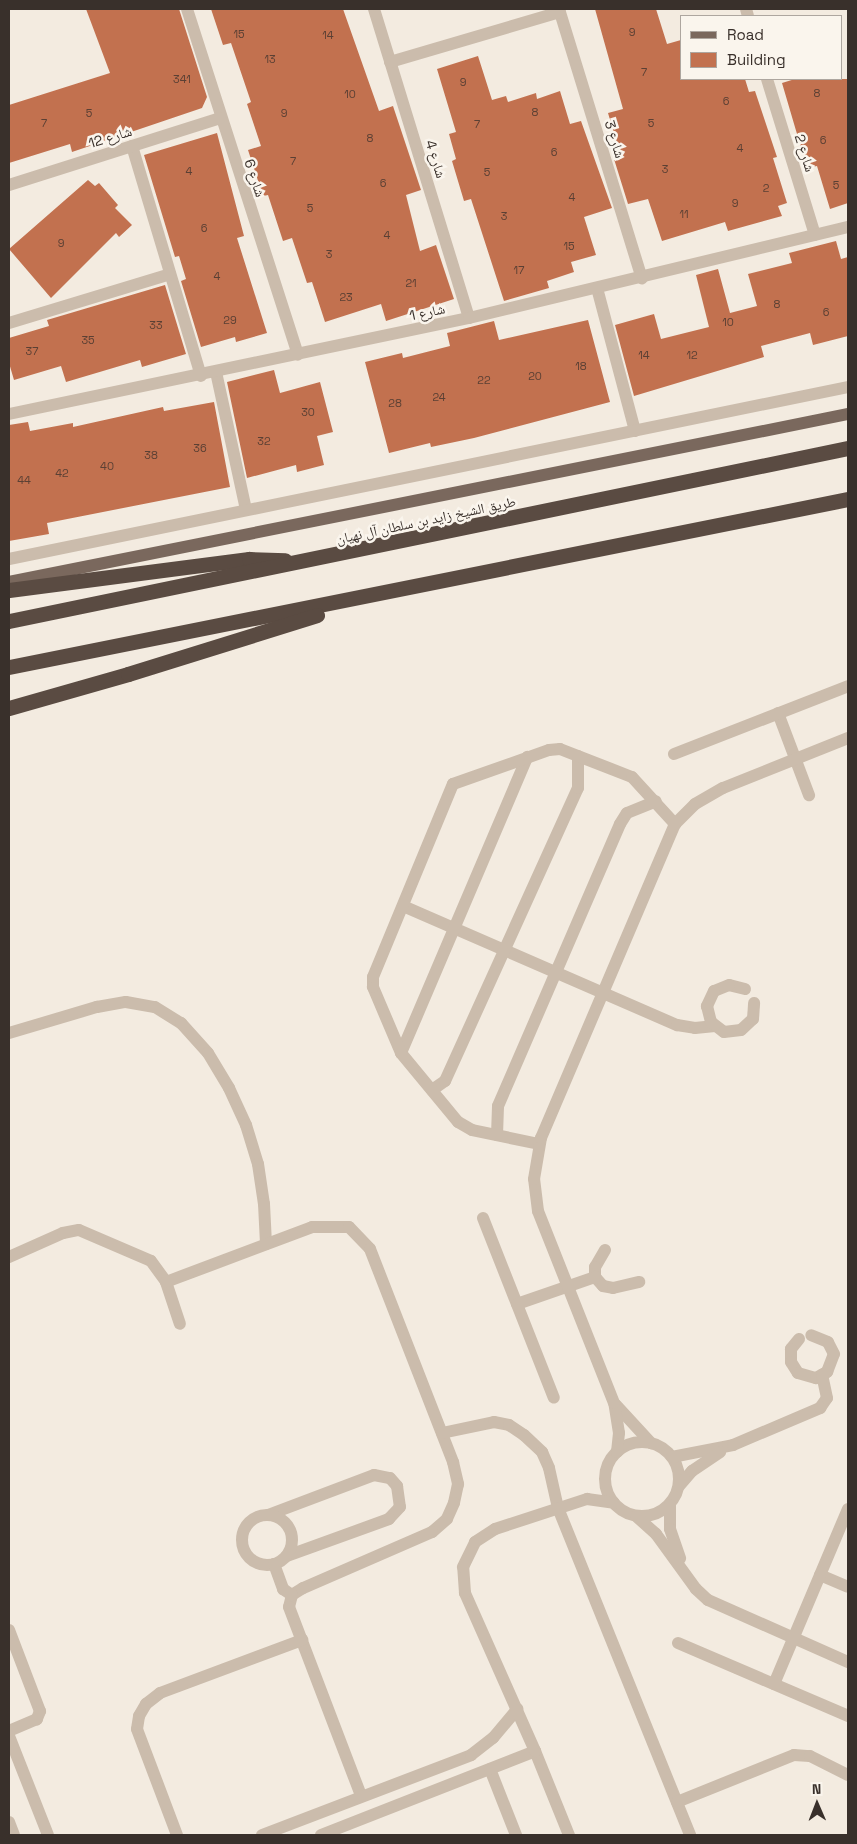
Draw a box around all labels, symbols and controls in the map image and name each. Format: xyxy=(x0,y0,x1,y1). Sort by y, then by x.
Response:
legend xyxy=(680,15,842,80)
house number: 9 xyxy=(629,25,635,39)
text: Road xyxy=(727,25,764,44)
house number: 15 xyxy=(233,27,245,41)
house number: 14 xyxy=(322,28,334,42)
text: Building xyxy=(727,50,786,69)
house number: 13 xyxy=(264,52,276,66)
house number: 7 xyxy=(641,65,647,79)
house number: 341 xyxy=(173,72,191,86)
house number: 9 xyxy=(460,75,466,89)
house number: 8 xyxy=(814,86,820,100)
house number: 10 xyxy=(344,87,356,101)
house number: 6 xyxy=(723,94,729,108)
house number: 8 xyxy=(532,105,538,119)
house number: 5 xyxy=(86,106,92,120)
house number: 9 xyxy=(281,106,287,120)
house number: 7 xyxy=(41,116,47,130)
house number: 5 xyxy=(648,116,654,130)
house number: 7 xyxy=(474,117,480,131)
street label: شارع 3 xyxy=(601,118,629,160)
street label: شارع 12 xyxy=(86,122,134,152)
house number: 8 xyxy=(367,131,373,145)
street label: شارع 2 xyxy=(791,132,819,174)
house number: 6 xyxy=(820,133,826,147)
street label: شارع 4 xyxy=(422,138,450,180)
house number: 4 xyxy=(737,141,743,155)
house number: 6 xyxy=(551,145,557,159)
house number: 7 xyxy=(290,154,296,168)
street label: شارع 6 xyxy=(241,157,269,199)
house number: 3 xyxy=(662,162,668,176)
house number: 4 xyxy=(186,164,192,178)
house number: 5 xyxy=(484,165,490,179)
house number: 6 xyxy=(380,176,386,190)
house number: 5 xyxy=(833,178,839,192)
house number: 2 xyxy=(763,181,769,195)
house number: 4 xyxy=(569,190,575,204)
house number: 9 xyxy=(732,196,738,210)
house number: 5 xyxy=(307,201,313,215)
house number: 11 xyxy=(679,207,689,221)
house number: 3 xyxy=(501,209,507,223)
house number: 6 xyxy=(201,221,207,235)
house number: 4 xyxy=(384,228,390,242)
house number: 9 xyxy=(58,236,64,250)
house number: 15 xyxy=(563,239,575,253)
house number: 3 xyxy=(326,247,332,261)
house number: 17 xyxy=(514,263,524,277)
house number: 4 xyxy=(214,269,220,283)
house number: 21 xyxy=(405,276,417,290)
house number: 23 xyxy=(339,290,353,304)
house number: 8 xyxy=(774,297,780,311)
street label: شارع 1 xyxy=(408,300,446,324)
house number: 6 xyxy=(823,305,829,319)
house number: 29 xyxy=(223,313,237,327)
house number: 10 xyxy=(722,315,734,329)
house number: 33 xyxy=(149,318,163,332)
house number: 35 xyxy=(81,333,95,347)
house number: 37 xyxy=(26,344,38,358)
house number: 14 xyxy=(638,348,650,362)
house number: 12 xyxy=(686,348,698,362)
house number: 18 xyxy=(575,359,587,373)
house number: 20 xyxy=(528,369,542,383)
house number: 22 xyxy=(477,373,491,387)
house number: 24 xyxy=(432,390,446,404)
house number: 28 xyxy=(388,396,402,410)
house number: 30 xyxy=(301,405,315,419)
house number: 32 xyxy=(257,434,271,448)
house number: 36 xyxy=(193,441,207,455)
house number: 38 xyxy=(144,448,158,462)
house number: 40 xyxy=(100,459,114,473)
house number: 42 xyxy=(55,466,69,480)
house number: 44 xyxy=(17,473,31,487)
street label: طريق الشيخ زايد بن سلطان آل نهيان xyxy=(335,493,517,547)
north arrow xyxy=(792,1779,842,1829)
text: N xyxy=(812,1780,822,1798)

